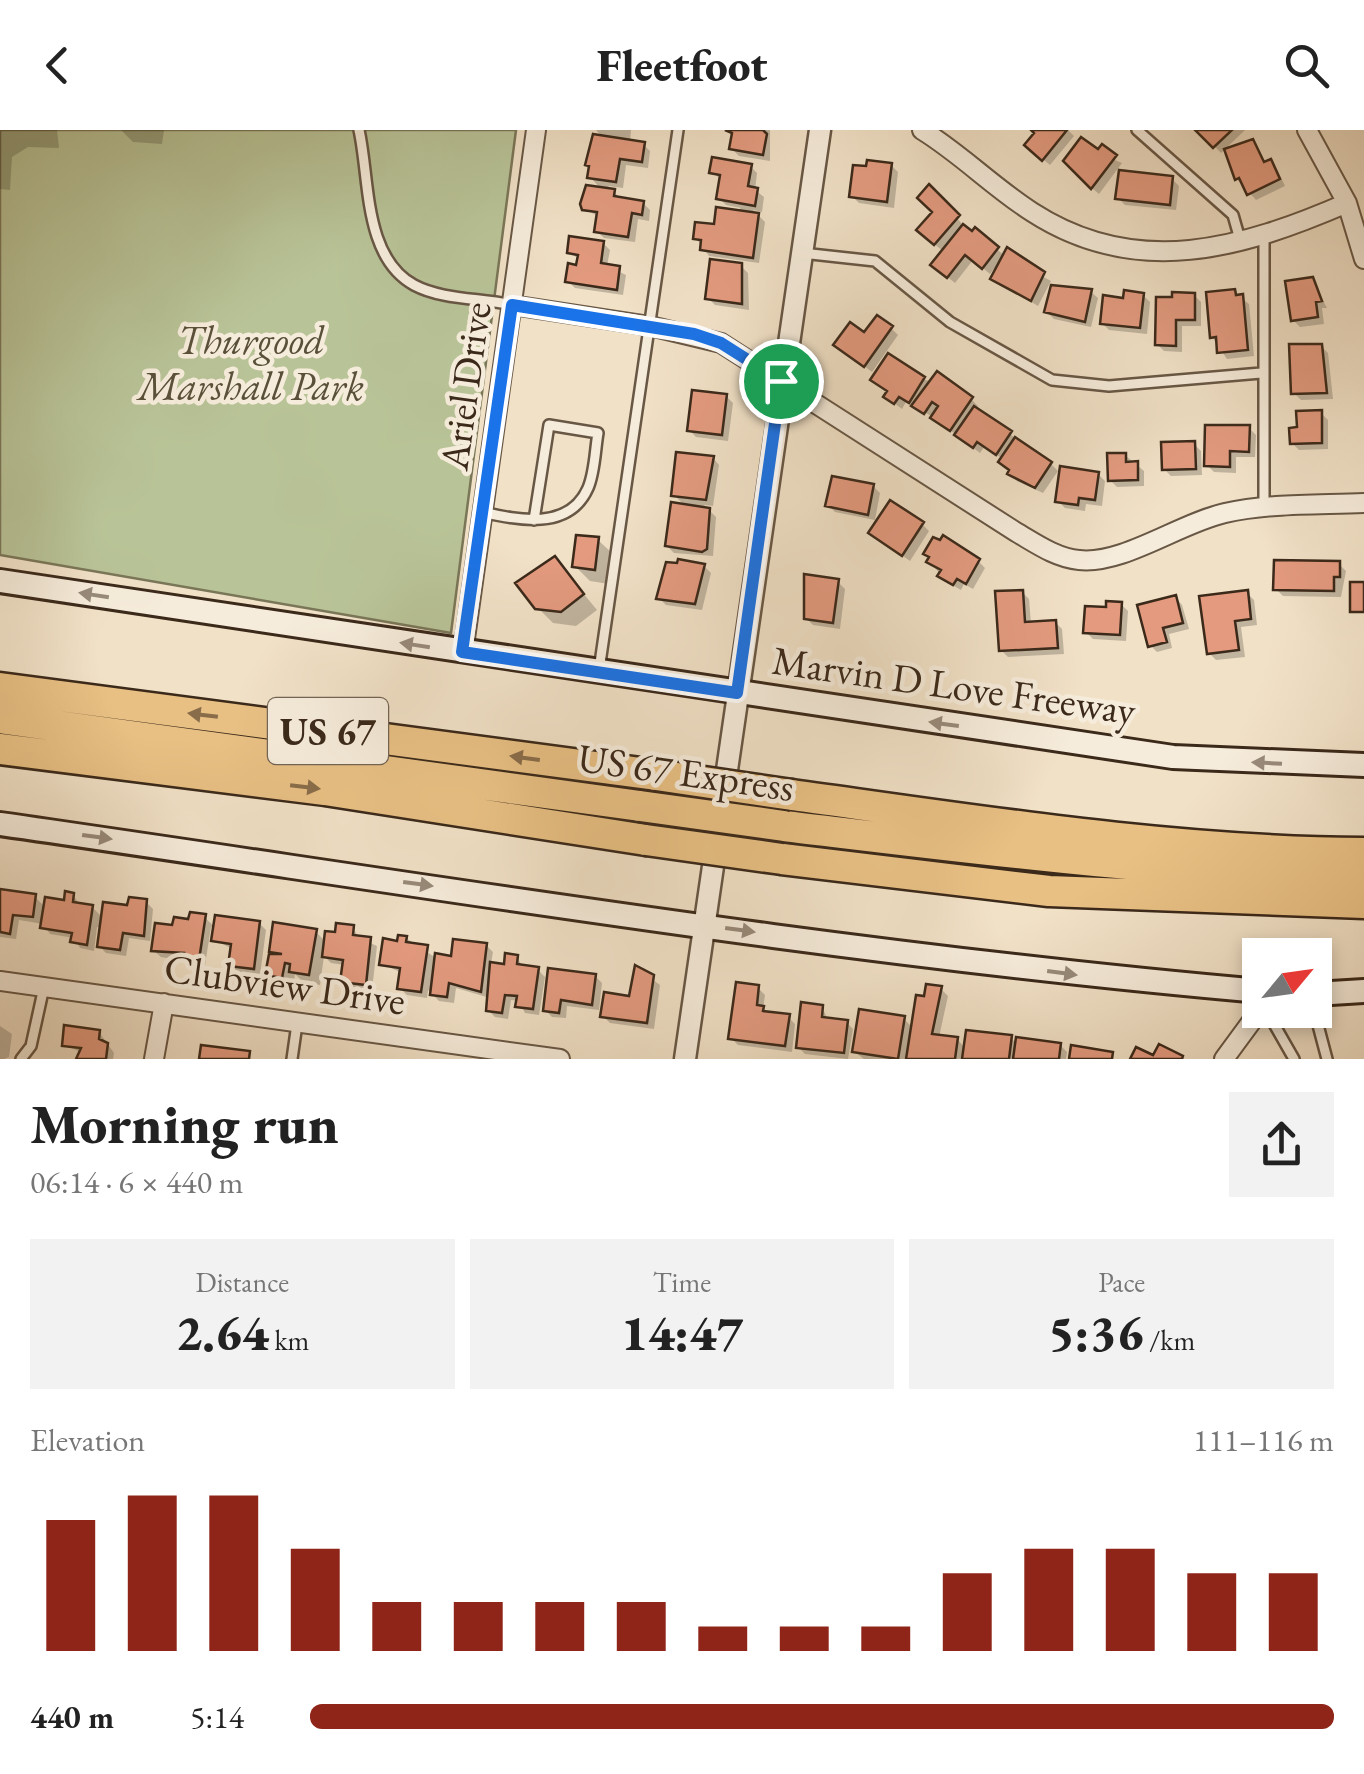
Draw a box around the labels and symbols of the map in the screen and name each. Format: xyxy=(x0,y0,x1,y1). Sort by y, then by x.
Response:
street label: Ariel Drive xyxy=(427,298,503,475)
park label: Thurgood Marshall Park xyxy=(136,314,364,412)
pin xyxy=(739,339,824,424)
one-way arrow xyxy=(78,587,109,603)
street label: Marvin D Love Freeway xyxy=(769,634,1139,736)
one-way arrow xyxy=(399,637,430,652)
road number: US 67 xyxy=(268,698,388,764)
one-way arrow xyxy=(186,707,218,723)
one-way arrow xyxy=(928,715,959,731)
street label: US 67 Express xyxy=(575,731,797,813)
one-way arrow xyxy=(508,749,540,765)
one-way arrow xyxy=(1250,755,1282,771)
one-way arrow xyxy=(290,780,322,796)
one-way arrow xyxy=(81,830,113,846)
one-way arrow xyxy=(403,876,435,892)
one-way arrow xyxy=(725,922,756,938)
north arrow xyxy=(1242,938,1332,1028)
street label: Clubview Drive xyxy=(161,941,409,1027)
one-way arrow xyxy=(1047,965,1078,981)

